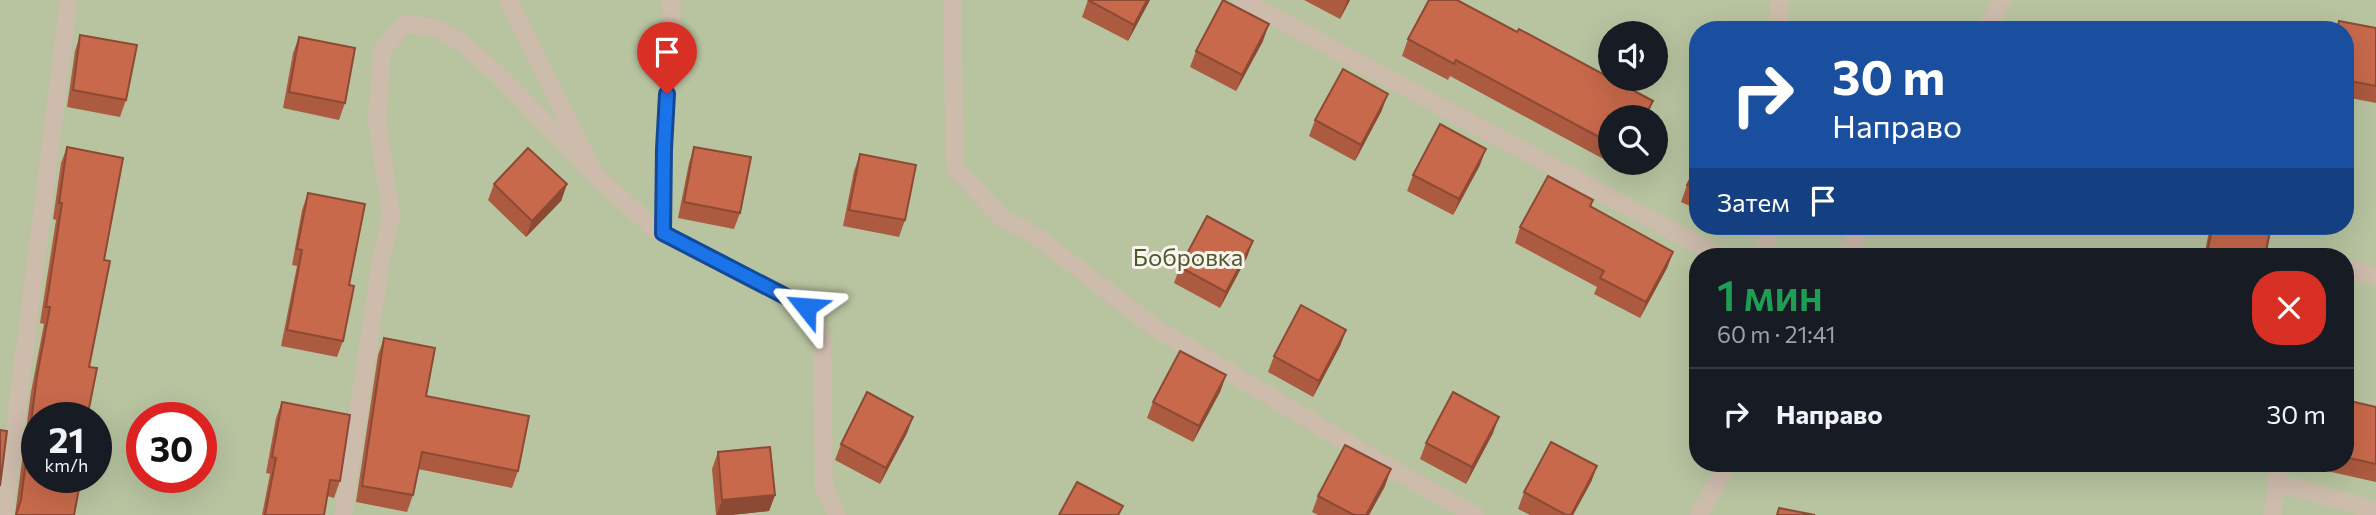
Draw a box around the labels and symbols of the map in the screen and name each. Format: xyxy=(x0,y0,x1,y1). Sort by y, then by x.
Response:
pin xyxy=(637,22,697,94)
park label: Бобровка xyxy=(1133,242,1243,271)
position arrow xyxy=(769,270,843,344)
speed limit sign: 30 xyxy=(126,402,217,493)

